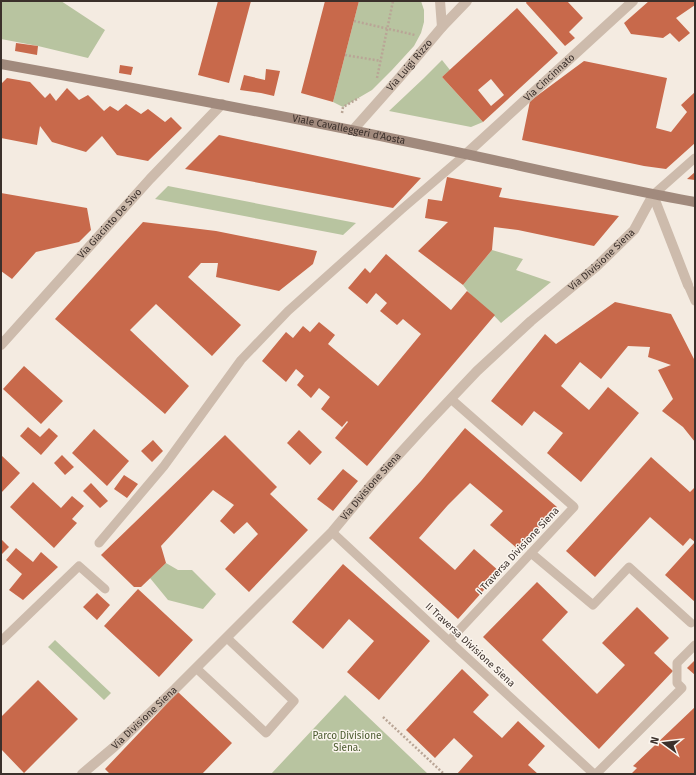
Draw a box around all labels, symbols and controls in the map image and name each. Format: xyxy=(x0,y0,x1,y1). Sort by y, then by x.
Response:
street label: Via Luigi Rizzo xyxy=(384,37,435,94)
street label: Via Cincinnato xyxy=(521,51,577,104)
street label: Viale Cavalleggeri d'Aosta xyxy=(291,112,406,147)
street label: Via Giacinto De Sivo xyxy=(75,186,145,261)
street label: Via Divisione Siena xyxy=(566,226,637,293)
street label: Via Divisione Siena xyxy=(338,450,404,523)
street label: I Traversa Divisione Siena xyxy=(474,505,562,597)
street label: II Traversa Divisione Siena xyxy=(423,600,517,690)
street label: Via Divisione Siena xyxy=(109,684,180,752)
north arrow xyxy=(644,723,684,763)
park label: Parco Divisione Siena. xyxy=(313,730,381,754)
text: N xyxy=(648,735,662,746)

